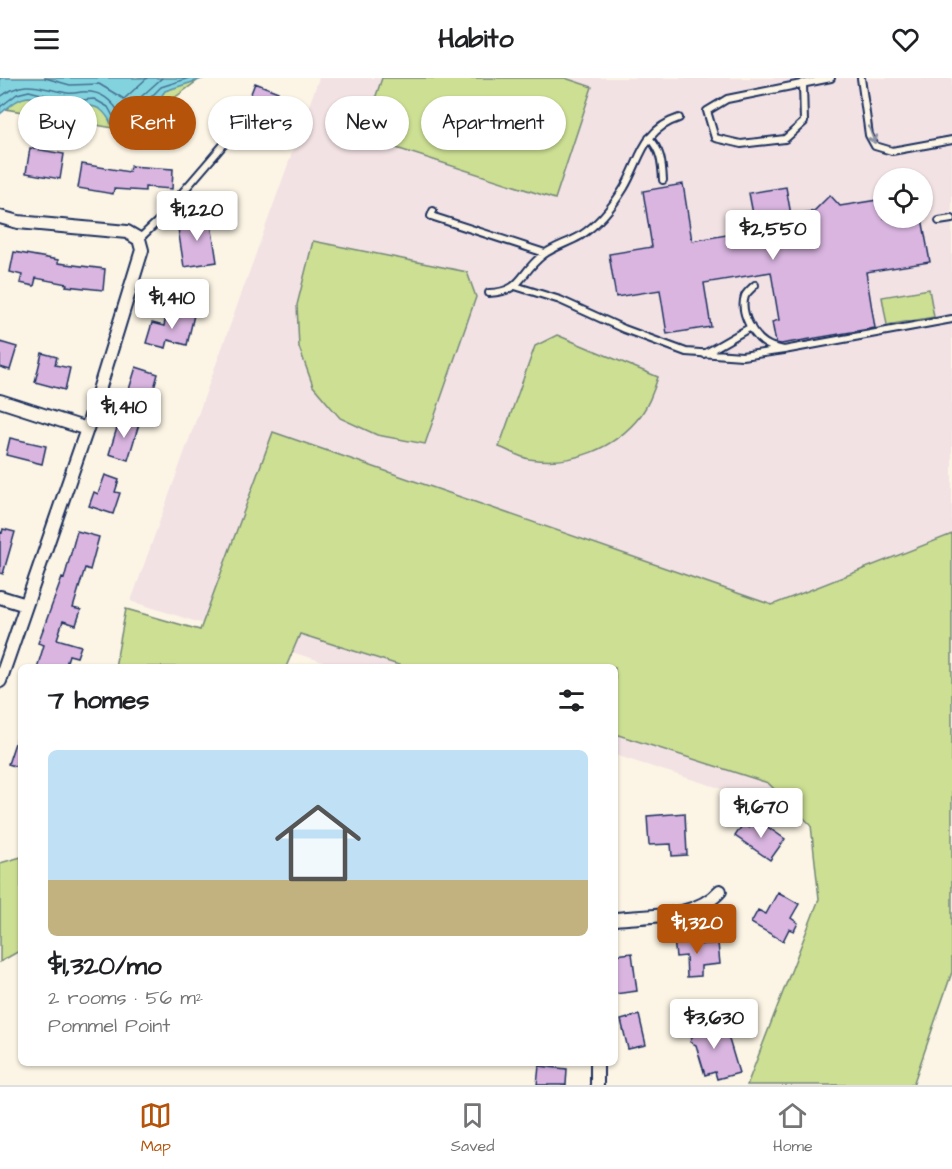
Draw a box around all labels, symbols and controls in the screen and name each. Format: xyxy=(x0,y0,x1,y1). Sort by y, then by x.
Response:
text: Habito xyxy=(438,20,514,58)
icon: menu xyxy=(30,23,63,56)
icon: heart xyxy=(889,23,922,56)
chip: Buy xyxy=(18,96,97,150)
chip: Rent xyxy=(109,96,196,150)
chip: Filters xyxy=(208,96,313,150)
chip: New xyxy=(325,96,409,150)
chip: Apartment xyxy=(421,96,566,150)
one-way arrow xyxy=(867,125,878,144)
map controls xyxy=(873,168,933,228)
button: locate xyxy=(873,168,933,228)
pin: $1,220 xyxy=(148,191,246,242)
text: $1,220 xyxy=(171,196,223,224)
pin: $2,550 xyxy=(724,210,822,261)
text: $2,550 xyxy=(739,215,807,243)
pin: $1,410 xyxy=(123,279,221,330)
text: $1,410 xyxy=(149,284,195,312)
pin: $1,410 xyxy=(75,388,173,439)
text: $1,410 xyxy=(101,393,147,421)
text: 7 homes xyxy=(48,682,149,718)
icon: filters xyxy=(555,684,588,717)
pin: $1,670 xyxy=(712,788,810,839)
icon: home xyxy=(264,789,372,897)
text: $1,670 xyxy=(734,793,788,821)
pin: $1,320 xyxy=(648,904,746,955)
text: $1,320 xyxy=(671,909,723,937)
text: $1,320/mo xyxy=(48,948,162,984)
text: 2 rooms · 56 m² xyxy=(48,984,203,1012)
pin: $3,630 xyxy=(665,999,763,1050)
text: $3,630 xyxy=(684,1004,744,1032)
text: Pommel Point xyxy=(48,1012,170,1040)
tab: Map xyxy=(139,1099,172,1157)
tab: Saved xyxy=(451,1099,494,1157)
tab: Home xyxy=(773,1099,813,1157)

